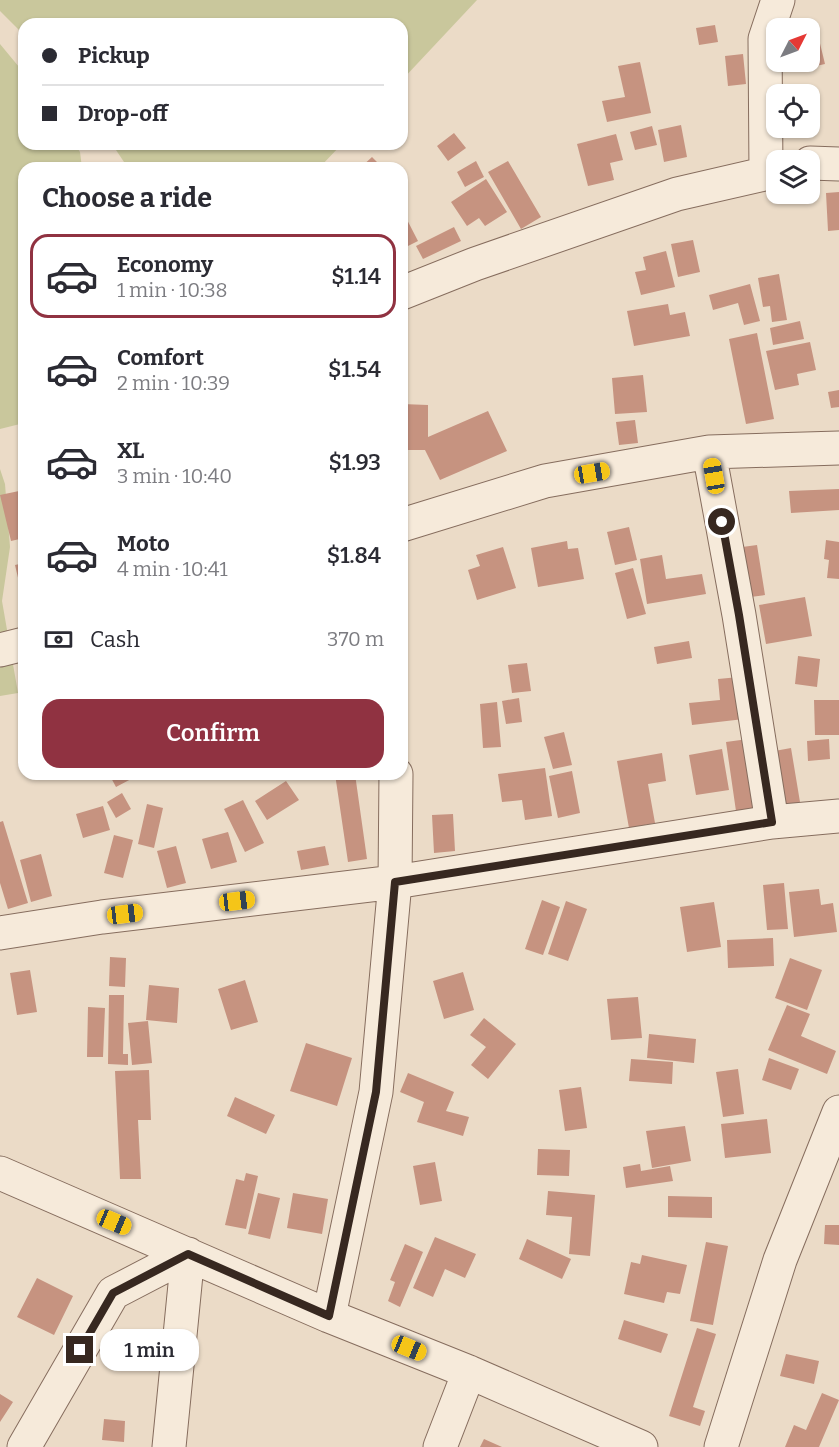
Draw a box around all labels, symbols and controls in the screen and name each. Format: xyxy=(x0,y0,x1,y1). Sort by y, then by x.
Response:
north arrow xyxy=(766,18,820,72)
map controls xyxy=(766,18,820,204)
text: Pickup xyxy=(78,42,150,69)
button: locate xyxy=(766,84,820,138)
text: Drop-off xyxy=(78,100,168,127)
button: layers xyxy=(766,150,820,204)
text: Choose a ride xyxy=(42,182,212,214)
icon: car xyxy=(45,249,99,303)
text: Economy xyxy=(117,251,213,278)
text: $1.14 xyxy=(331,263,381,290)
text: 1 min · 10:38 xyxy=(117,278,228,302)
icon: car xyxy=(45,342,99,396)
text: Comfort xyxy=(117,344,204,371)
text: $1.54 xyxy=(328,356,381,383)
text: 2 min · 10:39 xyxy=(117,371,230,395)
icon: car xyxy=(45,435,99,489)
text: XL xyxy=(117,437,144,464)
text: $1.93 xyxy=(329,449,381,476)
car xyxy=(702,457,726,495)
car xyxy=(573,461,611,485)
text: 3 min · 10:40 xyxy=(117,464,232,488)
route start xyxy=(708,508,735,535)
icon: car xyxy=(45,528,99,582)
text: Moto xyxy=(117,530,170,557)
text: $1.84 xyxy=(327,542,381,569)
text: 4 min · 10:41 xyxy=(117,557,228,581)
icon: cash xyxy=(42,623,75,656)
text: Cash xyxy=(90,626,140,653)
text: 370 m xyxy=(327,627,384,651)
button: Confirm xyxy=(42,699,384,768)
car xyxy=(218,890,256,912)
car xyxy=(106,903,144,925)
car xyxy=(94,1207,134,1237)
callout: 1 min xyxy=(101,1329,200,1371)
car xyxy=(389,1333,429,1363)
route end xyxy=(66,1336,93,1363)
text: 1 min xyxy=(124,1338,175,1362)

